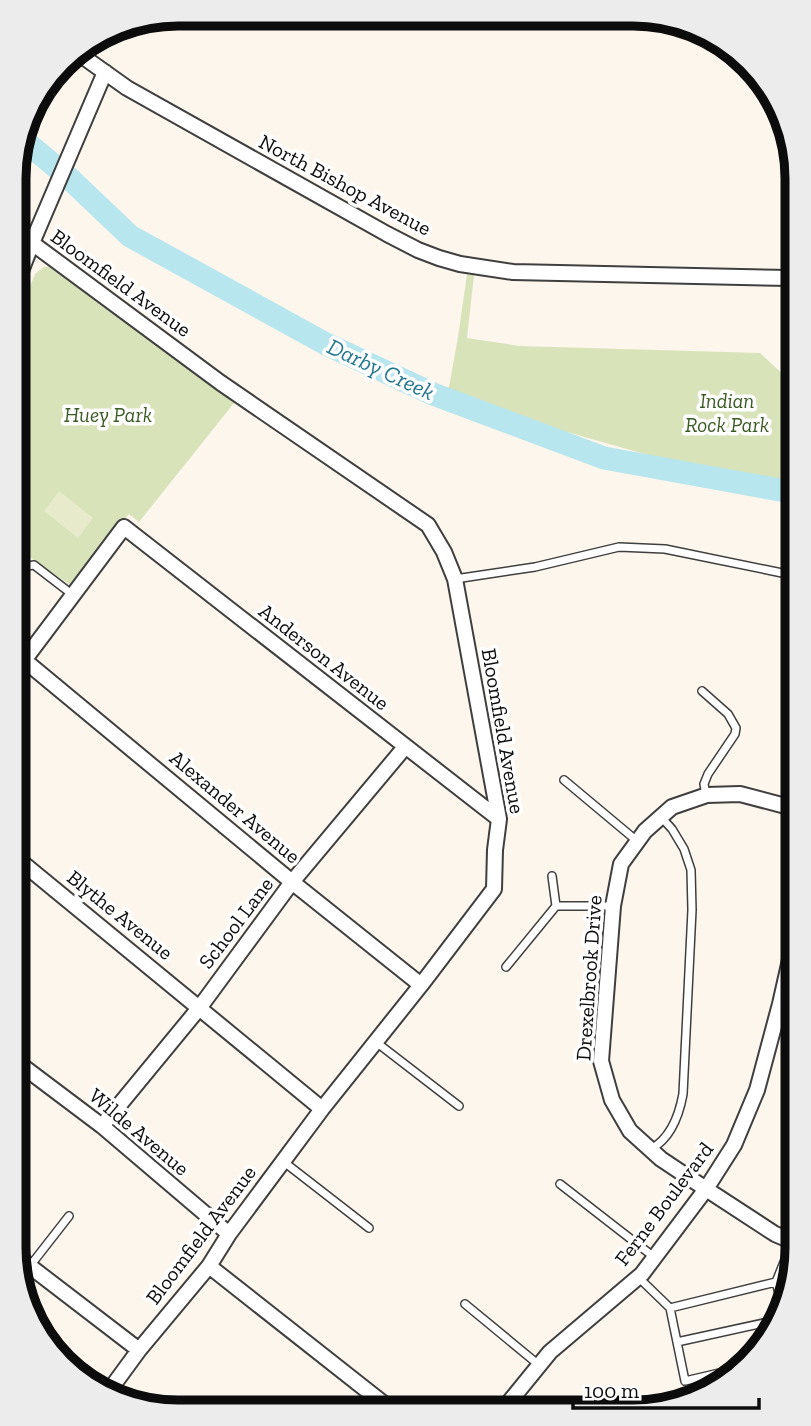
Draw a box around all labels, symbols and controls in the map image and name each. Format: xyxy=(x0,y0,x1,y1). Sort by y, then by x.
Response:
street label: North Bishop Avenue xyxy=(255,129,436,241)
street label: Bloomfield Avenue xyxy=(46,223,196,342)
water label: Darby Creek xyxy=(323,332,439,406)
park label: Indian Rock Park xyxy=(685,388,769,437)
park label: Huey Park xyxy=(64,402,152,427)
street label: Anderson Avenue xyxy=(254,598,395,715)
street label: Bloomfield Avenue xyxy=(477,646,530,816)
street label: Alexander Avenue xyxy=(165,745,306,868)
street label: Blythe Avenue xyxy=(62,864,178,965)
street label: School Lane xyxy=(193,872,278,973)
street label: Drexelbrook Drive xyxy=(570,894,607,1062)
street label: Wilde Avenue xyxy=(84,1083,194,1181)
street label: Ferne Boulevard xyxy=(609,1137,718,1270)
street label: Bloomfield Avenue xyxy=(140,1160,261,1309)
scale bar xyxy=(573,1366,758,1410)
text: 100 m xyxy=(584,1378,639,1403)

